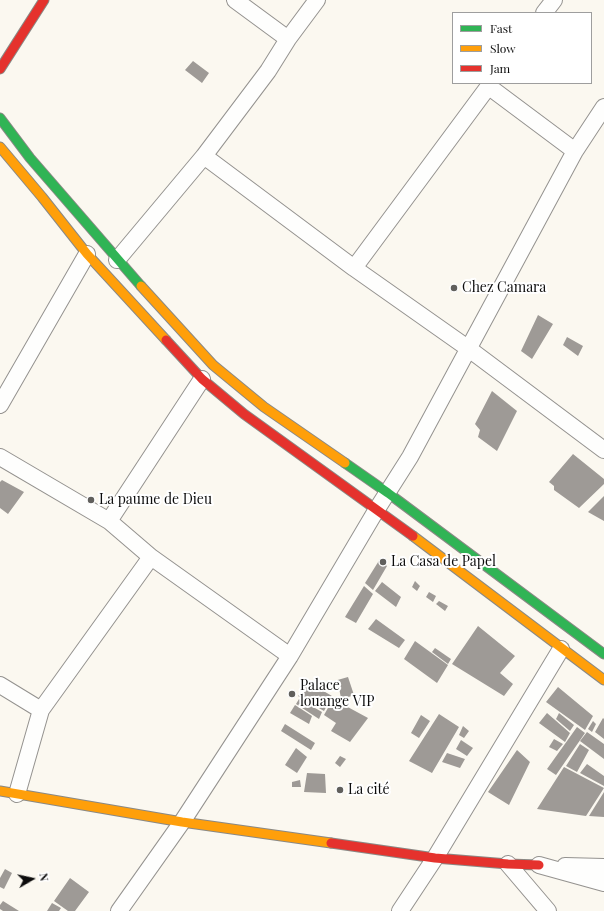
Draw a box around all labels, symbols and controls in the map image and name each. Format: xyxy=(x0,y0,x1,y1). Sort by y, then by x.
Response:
legend xyxy=(452,12,592,84)
text: Fast xyxy=(490,20,512,36)
text: Slow xyxy=(490,40,516,56)
text: Jam xyxy=(490,60,510,76)
place label: Chez Camara xyxy=(462,280,546,296)
marker: Chez Camara xyxy=(449,283,459,293)
place label: La paume de Dieu xyxy=(99,492,212,508)
marker: La paume de Dieu xyxy=(86,495,96,505)
place label: La Casa de Papel xyxy=(391,554,496,570)
marker: La Casa de Papel xyxy=(378,557,388,567)
place label: Palace louange VIP xyxy=(300,678,374,710)
marker: Palace louange VIP xyxy=(287,689,297,699)
place label: La cité xyxy=(348,782,390,798)
marker: La cité xyxy=(335,785,345,795)
north arrow xyxy=(12,859,52,899)
text: N xyxy=(36,872,52,882)

